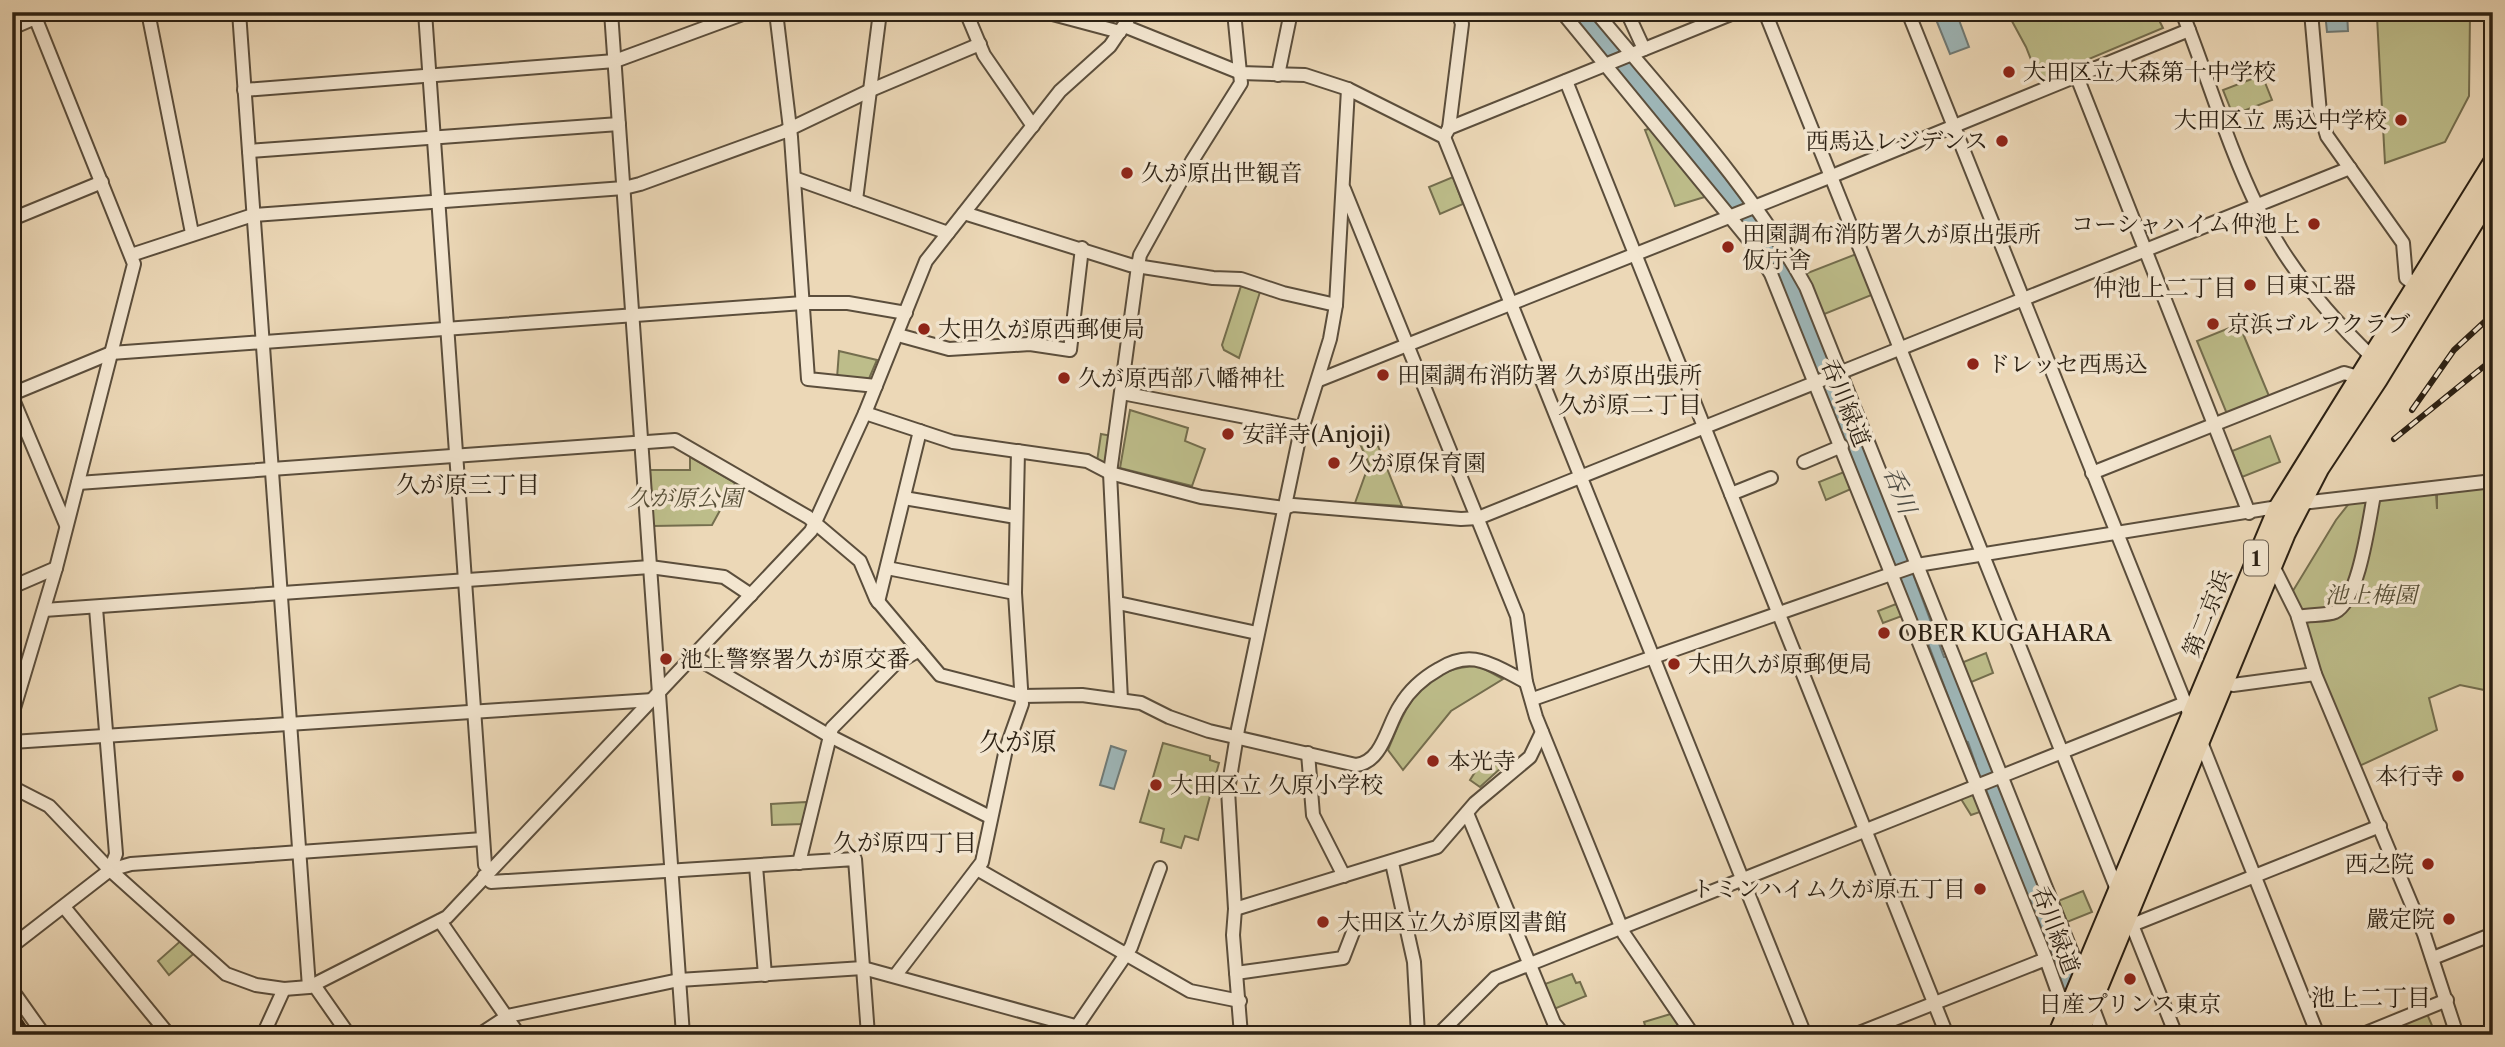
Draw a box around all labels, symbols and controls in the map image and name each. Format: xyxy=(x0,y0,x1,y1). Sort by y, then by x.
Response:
place label: 大田区立大森第十中学校 xyxy=(2023,58,2276,86)
marker: 大田区立大森第十中学校 xyxy=(2001,64,2017,80)
place label: 大田区立 馬込中学校 xyxy=(2174,106,2387,134)
marker: 大田区立 馬込中学校 xyxy=(2393,112,2409,128)
place label: 西馬込レジデンス xyxy=(1806,127,1988,155)
marker: 西馬込レジデンス xyxy=(1994,133,2010,149)
place label: 久が原出世観音 xyxy=(1141,159,1302,187)
marker: 久が原出世観音 xyxy=(1119,165,1135,181)
place label: コーシャハイム仲池上 xyxy=(2071,210,2300,238)
marker: コーシャハイム仲池上 xyxy=(2306,216,2322,232)
place label: 田園調布消防署久が原出張所 仮庁舎 xyxy=(1742,220,2041,274)
marker: 田園調布消防署久が原出張所 仮庁舎 xyxy=(1720,239,1736,255)
place label: 日東工器 xyxy=(2264,271,2356,299)
district label: 仲池上二丁目 xyxy=(2093,273,2237,302)
marker: 日東工器 xyxy=(2242,277,2258,293)
place label: 京浜ゴルフクラブ xyxy=(2227,310,2410,338)
place label: 大田久が原西郵便局 xyxy=(938,315,1145,343)
marker: 京浜ゴルフクラブ xyxy=(2205,316,2221,332)
marker: 大田久が原西郵便局 xyxy=(916,321,932,337)
place label: ドレッセ西馬込 xyxy=(1987,350,2148,378)
street label: 呑川緑道 xyxy=(1816,355,1876,451)
marker: ドレッセ西馬込 xyxy=(1965,356,1981,372)
place label: 田園調布消防署 久が原出張所 xyxy=(1397,361,1702,389)
place label: 久が原西部八幡神社 xyxy=(1078,364,1285,392)
marker: 田園調布消防署 久が原出張所 xyxy=(1375,367,1391,383)
marker: 久が原西部八幡神社 xyxy=(1056,370,1072,386)
district label: 久が原二丁目 xyxy=(1558,390,1702,419)
place label: 安詳寺(Anjoji) xyxy=(1242,420,1391,448)
marker: 安詳寺(Anjoji) xyxy=(1220,426,1236,442)
place label: 久が原保育園 xyxy=(1348,449,1486,477)
marker: 久が原保育園 xyxy=(1326,455,1342,471)
water label: 呑川 xyxy=(1878,462,1924,520)
district label: 久が原三丁目 xyxy=(396,470,540,499)
park label: 久が原公園 xyxy=(628,484,747,512)
road number: 1 xyxy=(2244,540,2268,576)
street label: 第二京浜 xyxy=(2177,565,2237,661)
park label: 池上梅園 xyxy=(2325,581,2421,609)
place label: OBER KUGAHARA xyxy=(1898,619,2113,647)
marker: OBER KUGAHARA xyxy=(1876,625,1892,641)
place label: 池上警察署久が原交番 xyxy=(680,645,910,673)
place label: 大田久が原郵便局 xyxy=(1688,650,1872,678)
marker: 池上警察署久が原交番 xyxy=(658,651,674,667)
marker: 大田久が原郵便局 xyxy=(1666,656,1682,672)
district label: 久が原 xyxy=(979,726,1057,758)
place label: 本光寺 xyxy=(1447,747,1516,775)
marker: 本光寺 xyxy=(1425,753,1441,769)
place label: 本行寺 xyxy=(2375,762,2444,790)
marker: 本行寺 xyxy=(2450,768,2466,784)
place label: 大田区立 久原小学校 xyxy=(1170,771,1383,799)
marker: 大田区立 久原小学校 xyxy=(1148,777,1164,793)
district label: 久が原四丁目 xyxy=(833,828,977,857)
place label: 西之院 xyxy=(2345,850,2414,878)
marker: 西之院 xyxy=(2420,856,2436,872)
place label: トミンハイム久が原五丁目 xyxy=(1692,875,1966,903)
marker: トミンハイム久が原五丁目 xyxy=(1972,881,1988,897)
street label: 呑川緑道 xyxy=(2026,882,2086,978)
place label: 嚴定院 xyxy=(2366,905,2435,933)
place label: 大田区立久が原図書館 xyxy=(1337,908,1567,936)
marker: 嚴定院 xyxy=(2441,911,2457,927)
marker: 大田区立久が原図書館 xyxy=(1315,914,1331,930)
marker: 日産プリンス東京 xyxy=(2122,971,2138,987)
district label: 池上二丁目 xyxy=(2311,983,2431,1012)
place label: 日産プリンス東京 xyxy=(2039,990,2221,1018)

